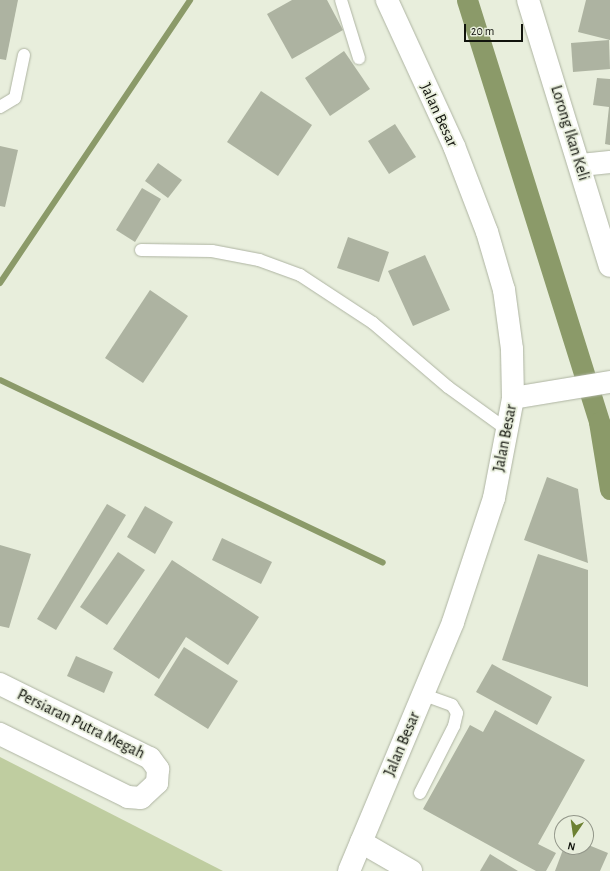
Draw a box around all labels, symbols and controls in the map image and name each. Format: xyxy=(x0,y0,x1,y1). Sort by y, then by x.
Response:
scale bar xyxy=(466,16,525,42)
text: 20 m xyxy=(471,25,494,37)
street label: Jalan Besar xyxy=(416,80,462,150)
street label: Lorong Ikan Keli xyxy=(546,83,594,183)
street label: Jalan Besar xyxy=(489,403,521,473)
street label: Persiaran Putra Megah xyxy=(14,685,148,763)
street label: Jalan Besar xyxy=(380,709,424,779)
north arrow xyxy=(554,815,594,855)
text: N xyxy=(566,840,576,852)

